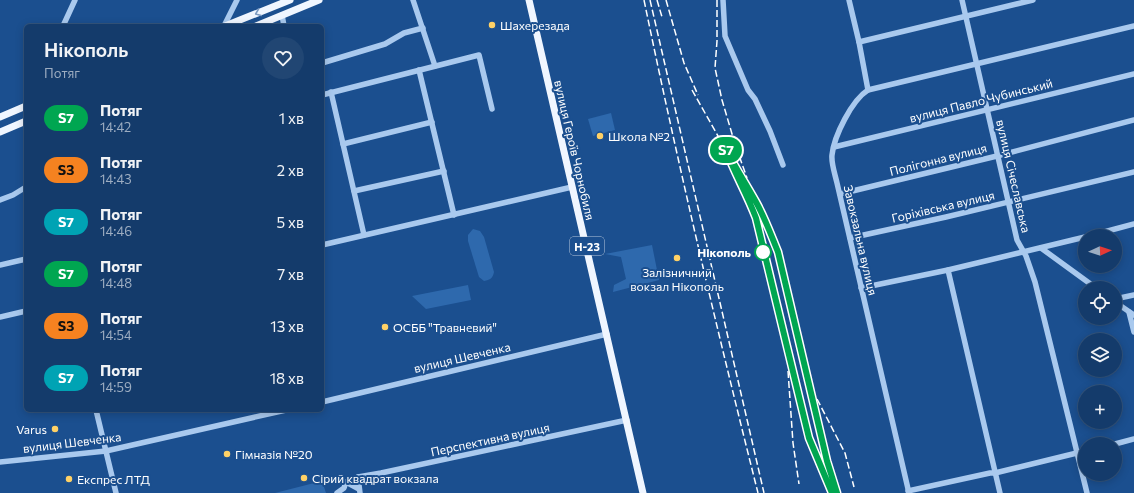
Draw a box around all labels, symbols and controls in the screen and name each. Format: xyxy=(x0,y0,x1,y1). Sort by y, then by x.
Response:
one-way arrow xyxy=(254,8,262,16)
place label: Шахерезада xyxy=(500,18,570,32)
marker: Шахерезада xyxy=(487,20,497,30)
button: heart xyxy=(262,37,304,79)
text: Нікополь xyxy=(44,38,128,61)
text: Потяг xyxy=(44,65,80,81)
street label: вулиця Павло Чубинський xyxy=(908,75,1054,125)
street label: вулиця Героїв Чорнобиля xyxy=(552,79,598,221)
text: Потяг xyxy=(100,101,142,119)
text: S7 xyxy=(58,109,74,126)
text: 1 хв xyxy=(279,109,304,127)
street label: вулиця Січеславська xyxy=(994,118,1034,234)
text: 14:42 xyxy=(100,119,131,135)
place label: Школа №2 xyxy=(608,129,670,143)
marker: Школа №2 xyxy=(595,131,605,141)
line badge: S7 xyxy=(708,137,744,163)
street label: Полігонна вулиця xyxy=(888,140,988,178)
text: S7 xyxy=(718,141,734,158)
text: Потяг xyxy=(100,153,142,171)
text: S3 xyxy=(58,161,74,178)
text: 2 хв xyxy=(277,161,304,179)
text: 14:43 xyxy=(100,171,132,187)
street label: Завокзальна вулиця xyxy=(841,183,881,297)
street label: Горіхівська вулиця xyxy=(890,187,996,225)
text: Потяг xyxy=(100,205,142,223)
text: S7 xyxy=(58,213,74,230)
text: 5 хв xyxy=(277,213,304,231)
text: 14:46 xyxy=(100,223,132,239)
north arrow xyxy=(1078,229,1122,273)
map controls xyxy=(1078,229,1122,481)
road number: Н-23 xyxy=(570,237,604,255)
marker: Нікополь xyxy=(754,243,772,261)
place label: Нікополь xyxy=(697,245,752,259)
marker: Залізничний вокзал Нікополь xyxy=(672,253,682,263)
text: Потяг xyxy=(100,257,142,275)
text: S7 xyxy=(58,265,74,282)
text: 7 хв xyxy=(277,265,304,283)
place label: Залізничний вокзал Нікополь xyxy=(630,265,724,293)
text: 14:48 xyxy=(100,275,132,291)
button: locate xyxy=(1078,281,1122,325)
text: Потяг xyxy=(100,309,142,327)
text: S3 xyxy=(58,317,74,334)
text: 13 хв xyxy=(270,317,304,335)
place label: ОСББ "Травневий" xyxy=(393,320,497,334)
marker: ОСББ "Травневий" xyxy=(380,322,390,332)
text: 14:54 xyxy=(100,327,132,343)
button: layers xyxy=(1078,333,1122,377)
street label: вулиця Шевченка xyxy=(412,339,512,375)
text: Потяг xyxy=(100,361,142,379)
text: S7 xyxy=(58,369,74,386)
text: 18 хв xyxy=(270,369,304,387)
text: 14:59 xyxy=(100,379,132,395)
button: + xyxy=(1078,385,1122,429)
street label: Перспективна вулиця xyxy=(429,420,551,458)
place label: Varus xyxy=(16,422,47,436)
marker: Varus xyxy=(50,424,60,434)
street label: вулиця Шевченка xyxy=(22,429,122,455)
button: − xyxy=(1078,437,1122,481)
place label: Гімназія №20 xyxy=(235,447,313,461)
marker: Гімназія №20 xyxy=(222,449,232,459)
place label: Сірий квадрат вокзала xyxy=(312,471,439,485)
place label: Експрес ЛТД xyxy=(77,472,151,486)
marker: Сірий квадрат вокзала xyxy=(299,473,309,483)
marker: Експрес ЛТД xyxy=(64,474,74,484)

